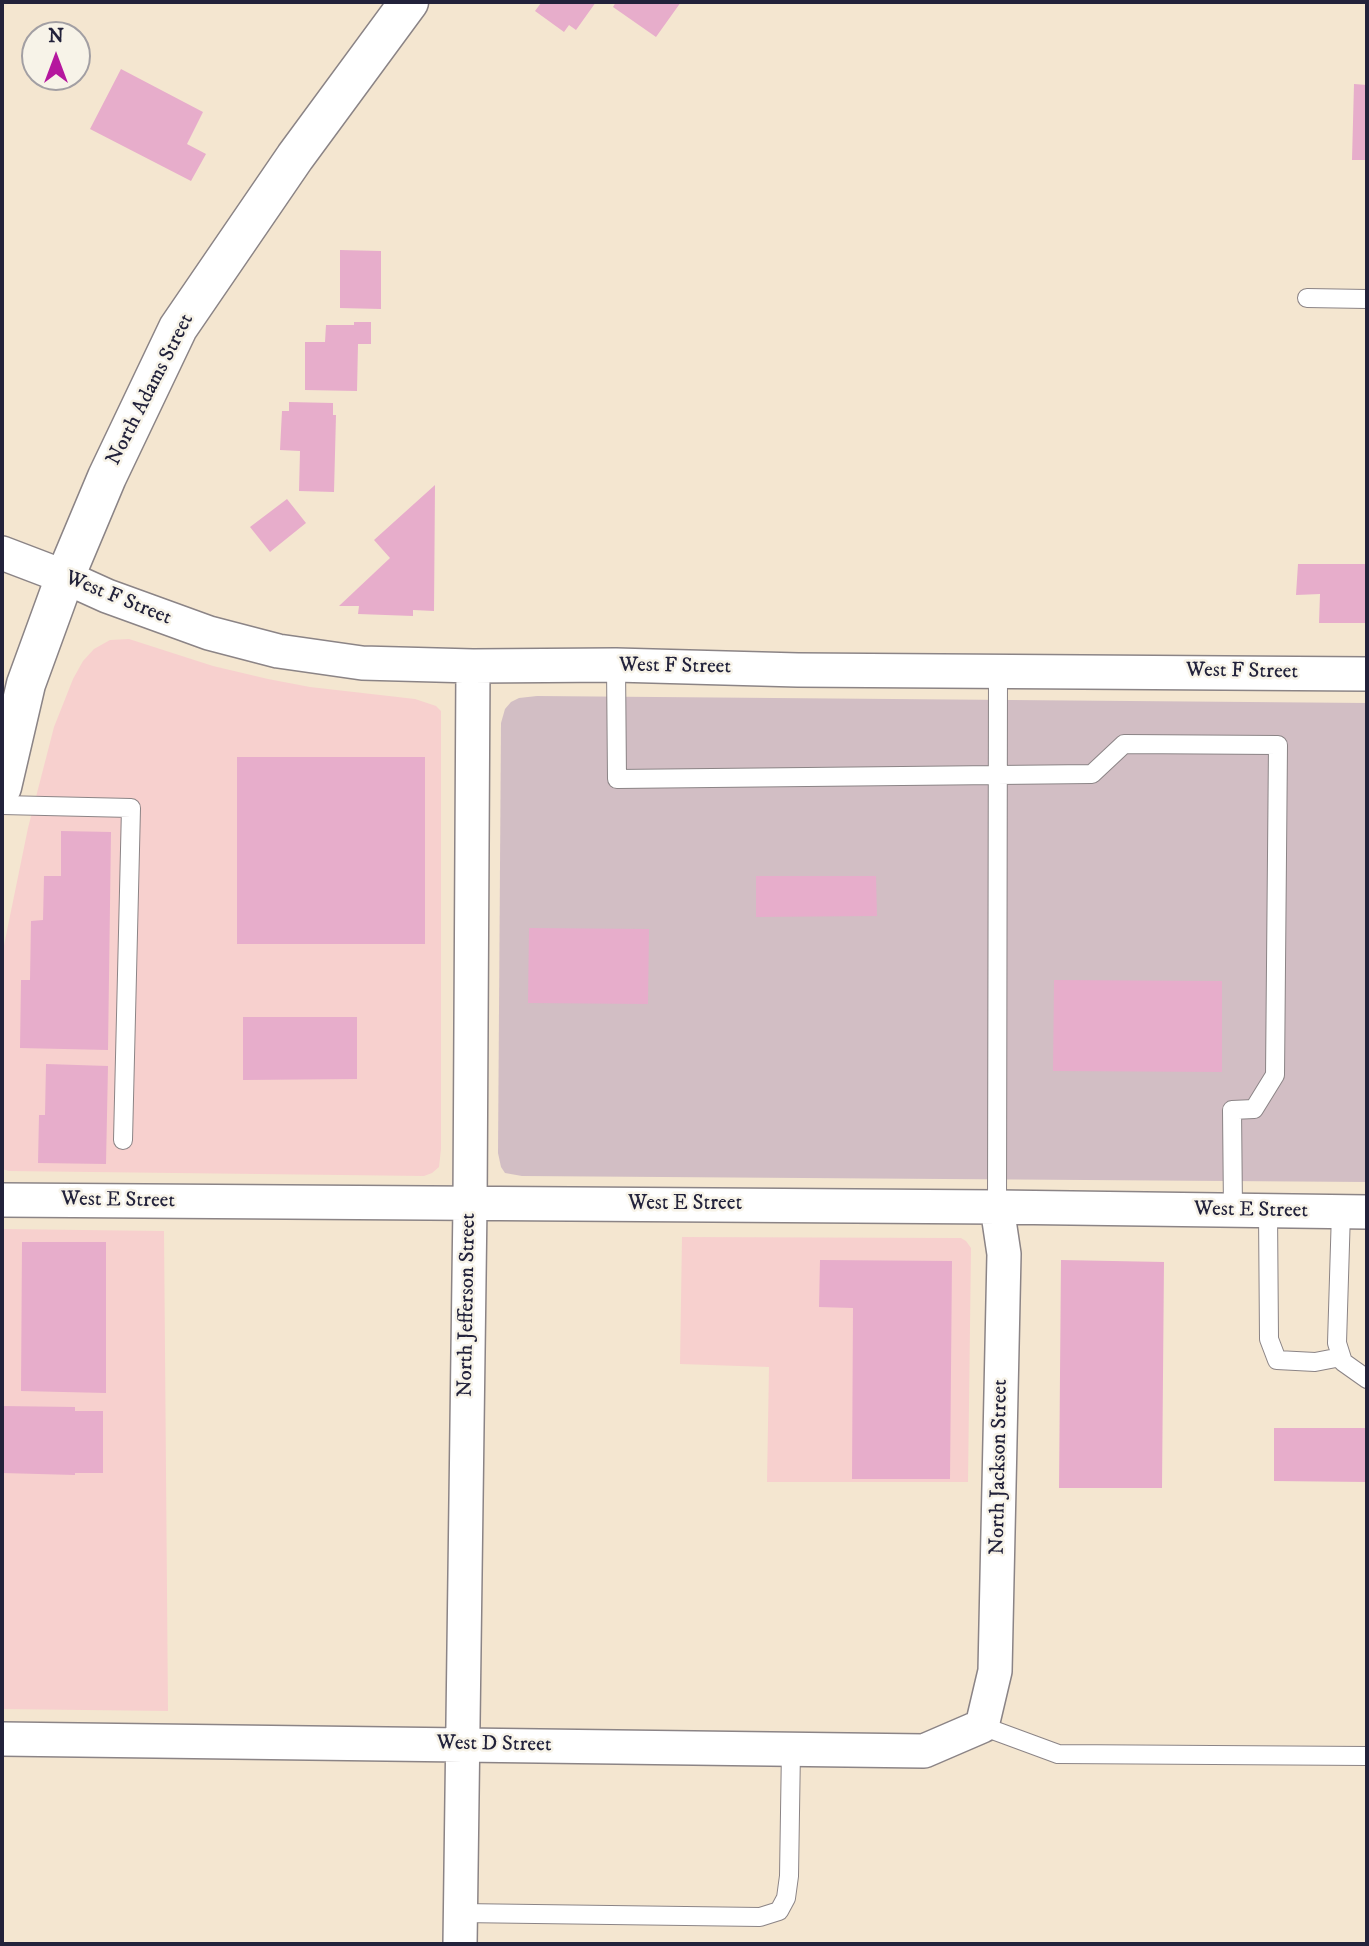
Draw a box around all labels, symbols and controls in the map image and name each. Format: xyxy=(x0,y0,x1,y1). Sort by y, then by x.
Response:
north arrow xyxy=(21,21,91,91)
text: N xyxy=(48,25,64,48)
street label: North Adams Street xyxy=(102,310,200,470)
street label: West F Street xyxy=(61,566,175,632)
street label: West F Street xyxy=(619,653,731,681)
street label: West F Street xyxy=(1186,658,1298,686)
street label: West E Street xyxy=(61,1187,175,1215)
street label: West E Street xyxy=(628,1192,742,1218)
street label: West E Street xyxy=(1194,1197,1308,1225)
street label: North Jefferson Street xyxy=(454,1213,482,1397)
street label: North Jackson Street xyxy=(986,1379,1014,1555)
street label: West D Street xyxy=(436,1731,552,1759)

